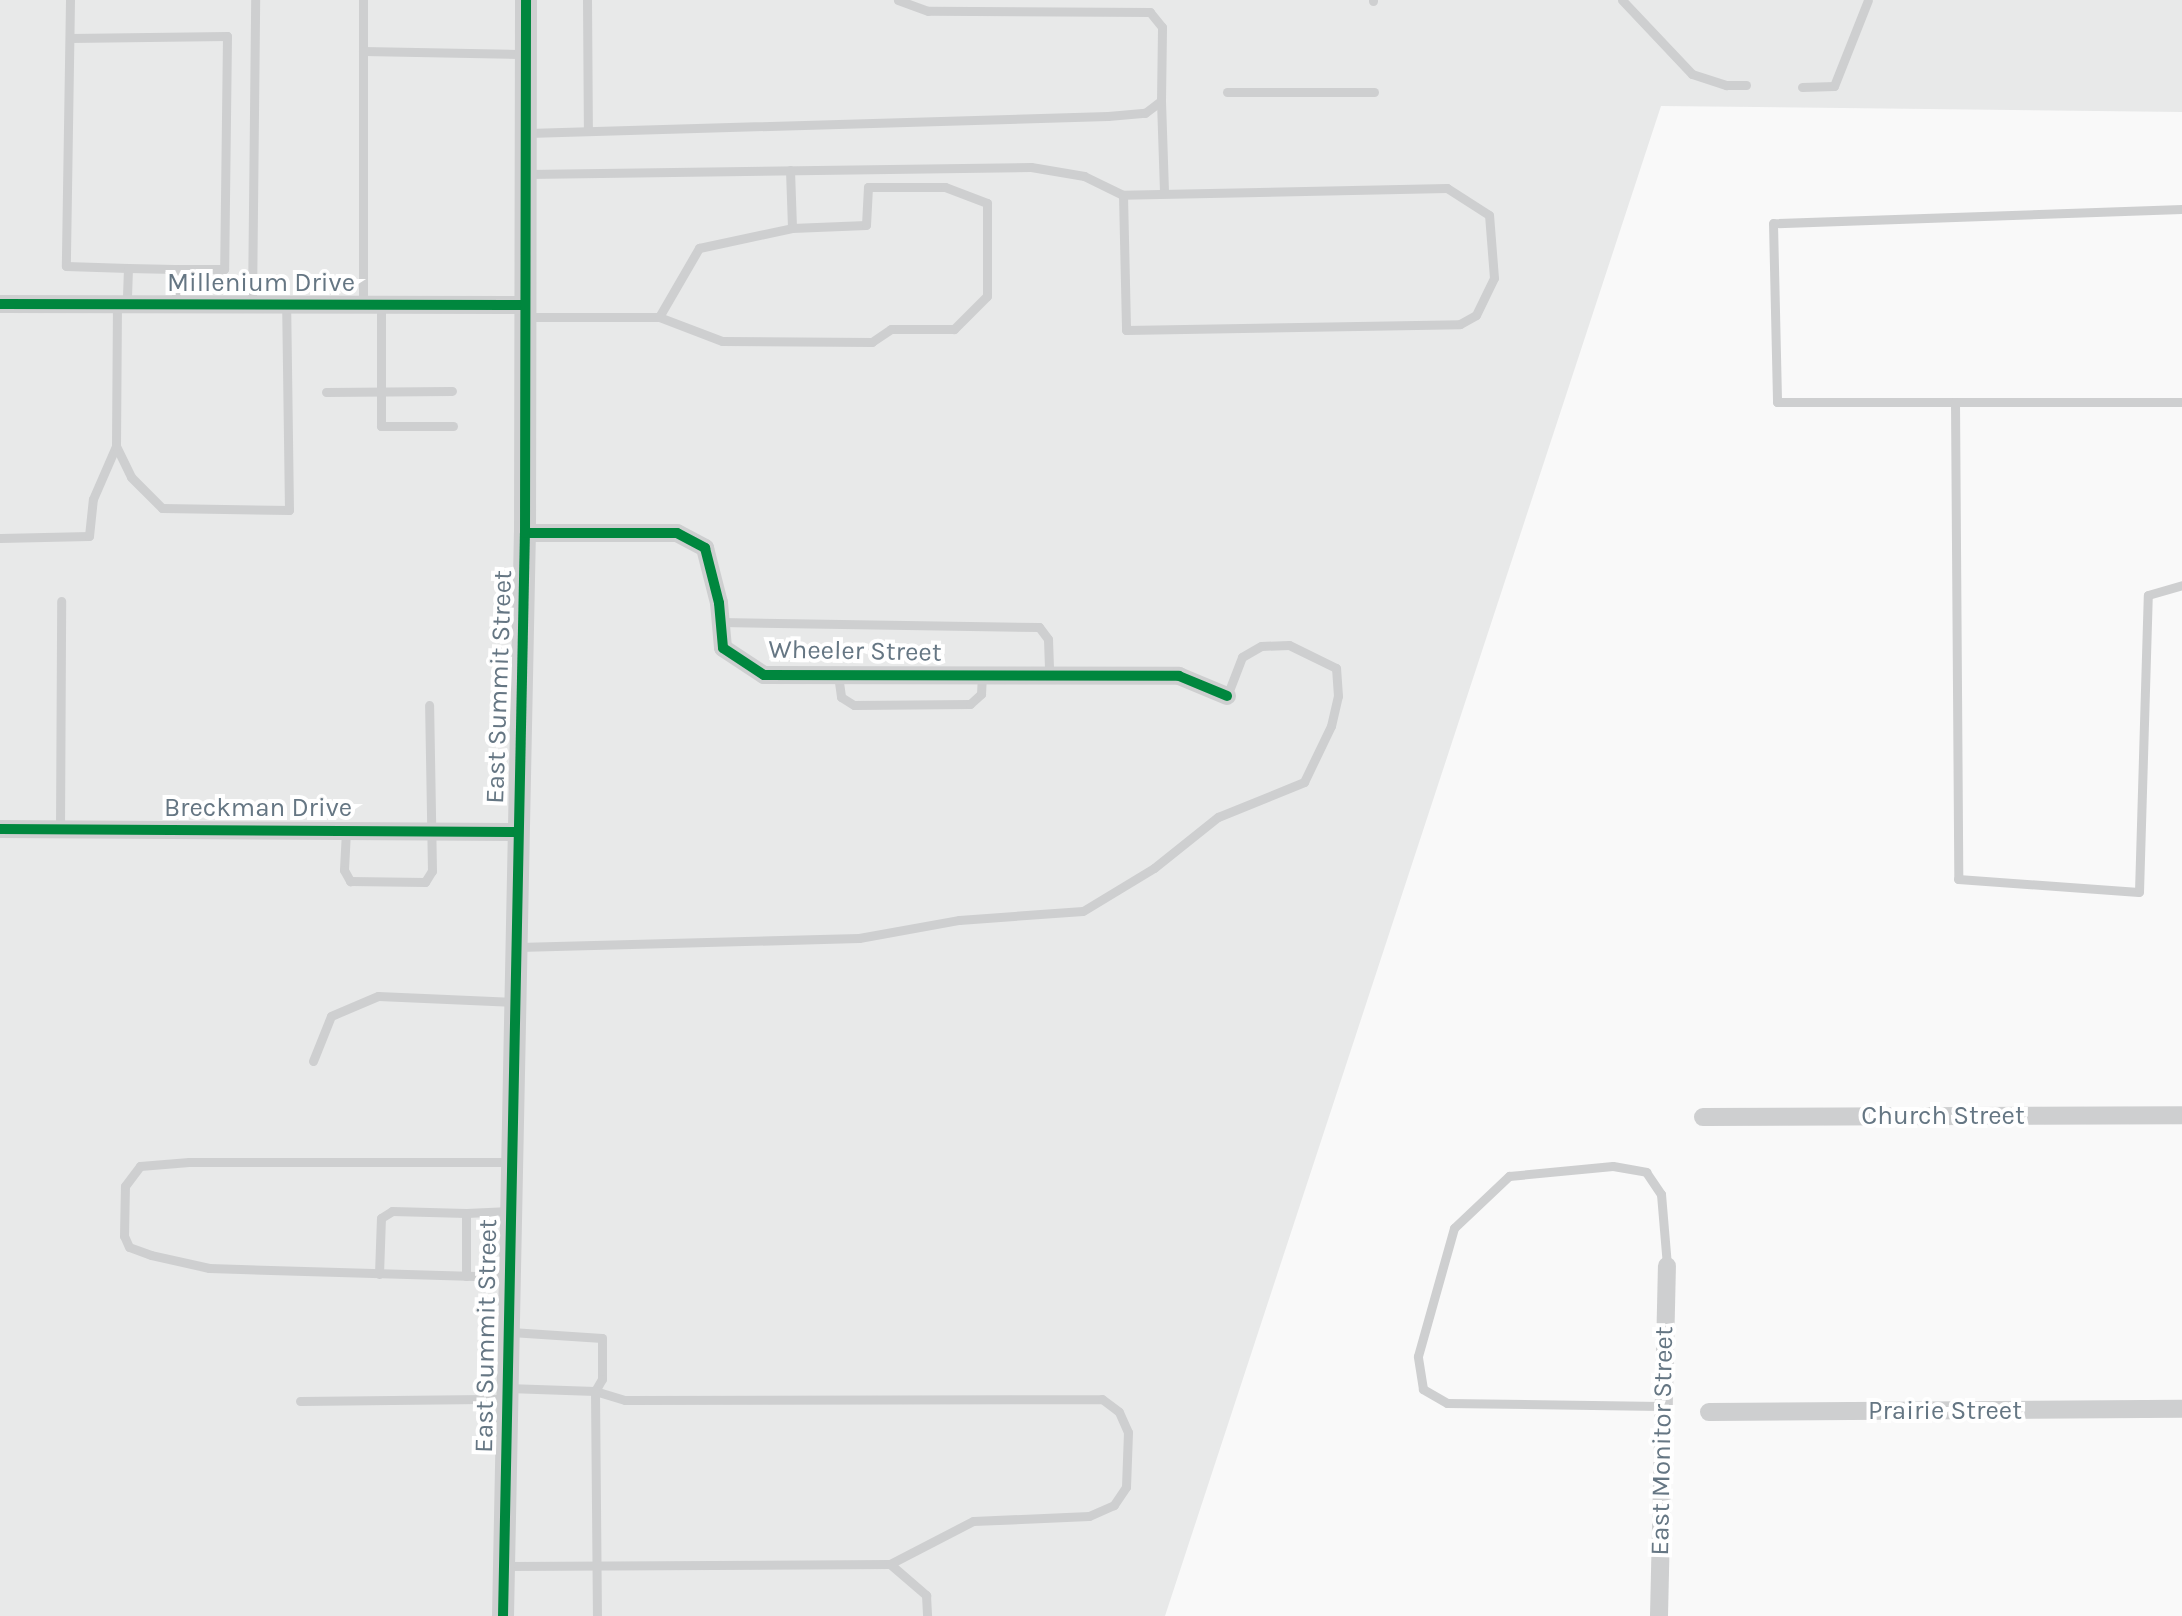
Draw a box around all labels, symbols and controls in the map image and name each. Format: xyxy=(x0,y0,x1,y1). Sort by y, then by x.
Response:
street label: Millenium Drive xyxy=(167,267,355,299)
street label: East Summit Street xyxy=(479,570,519,804)
street label: Wheeler Street xyxy=(768,634,942,668)
street label: Breckman Drive xyxy=(164,792,352,824)
street label: Church Street xyxy=(1861,1100,2025,1132)
street label: East Summit Street xyxy=(468,1219,504,1453)
street label: East Monitor Street xyxy=(1644,1326,1680,1556)
street label: Prairie Street xyxy=(1868,1395,2022,1427)

